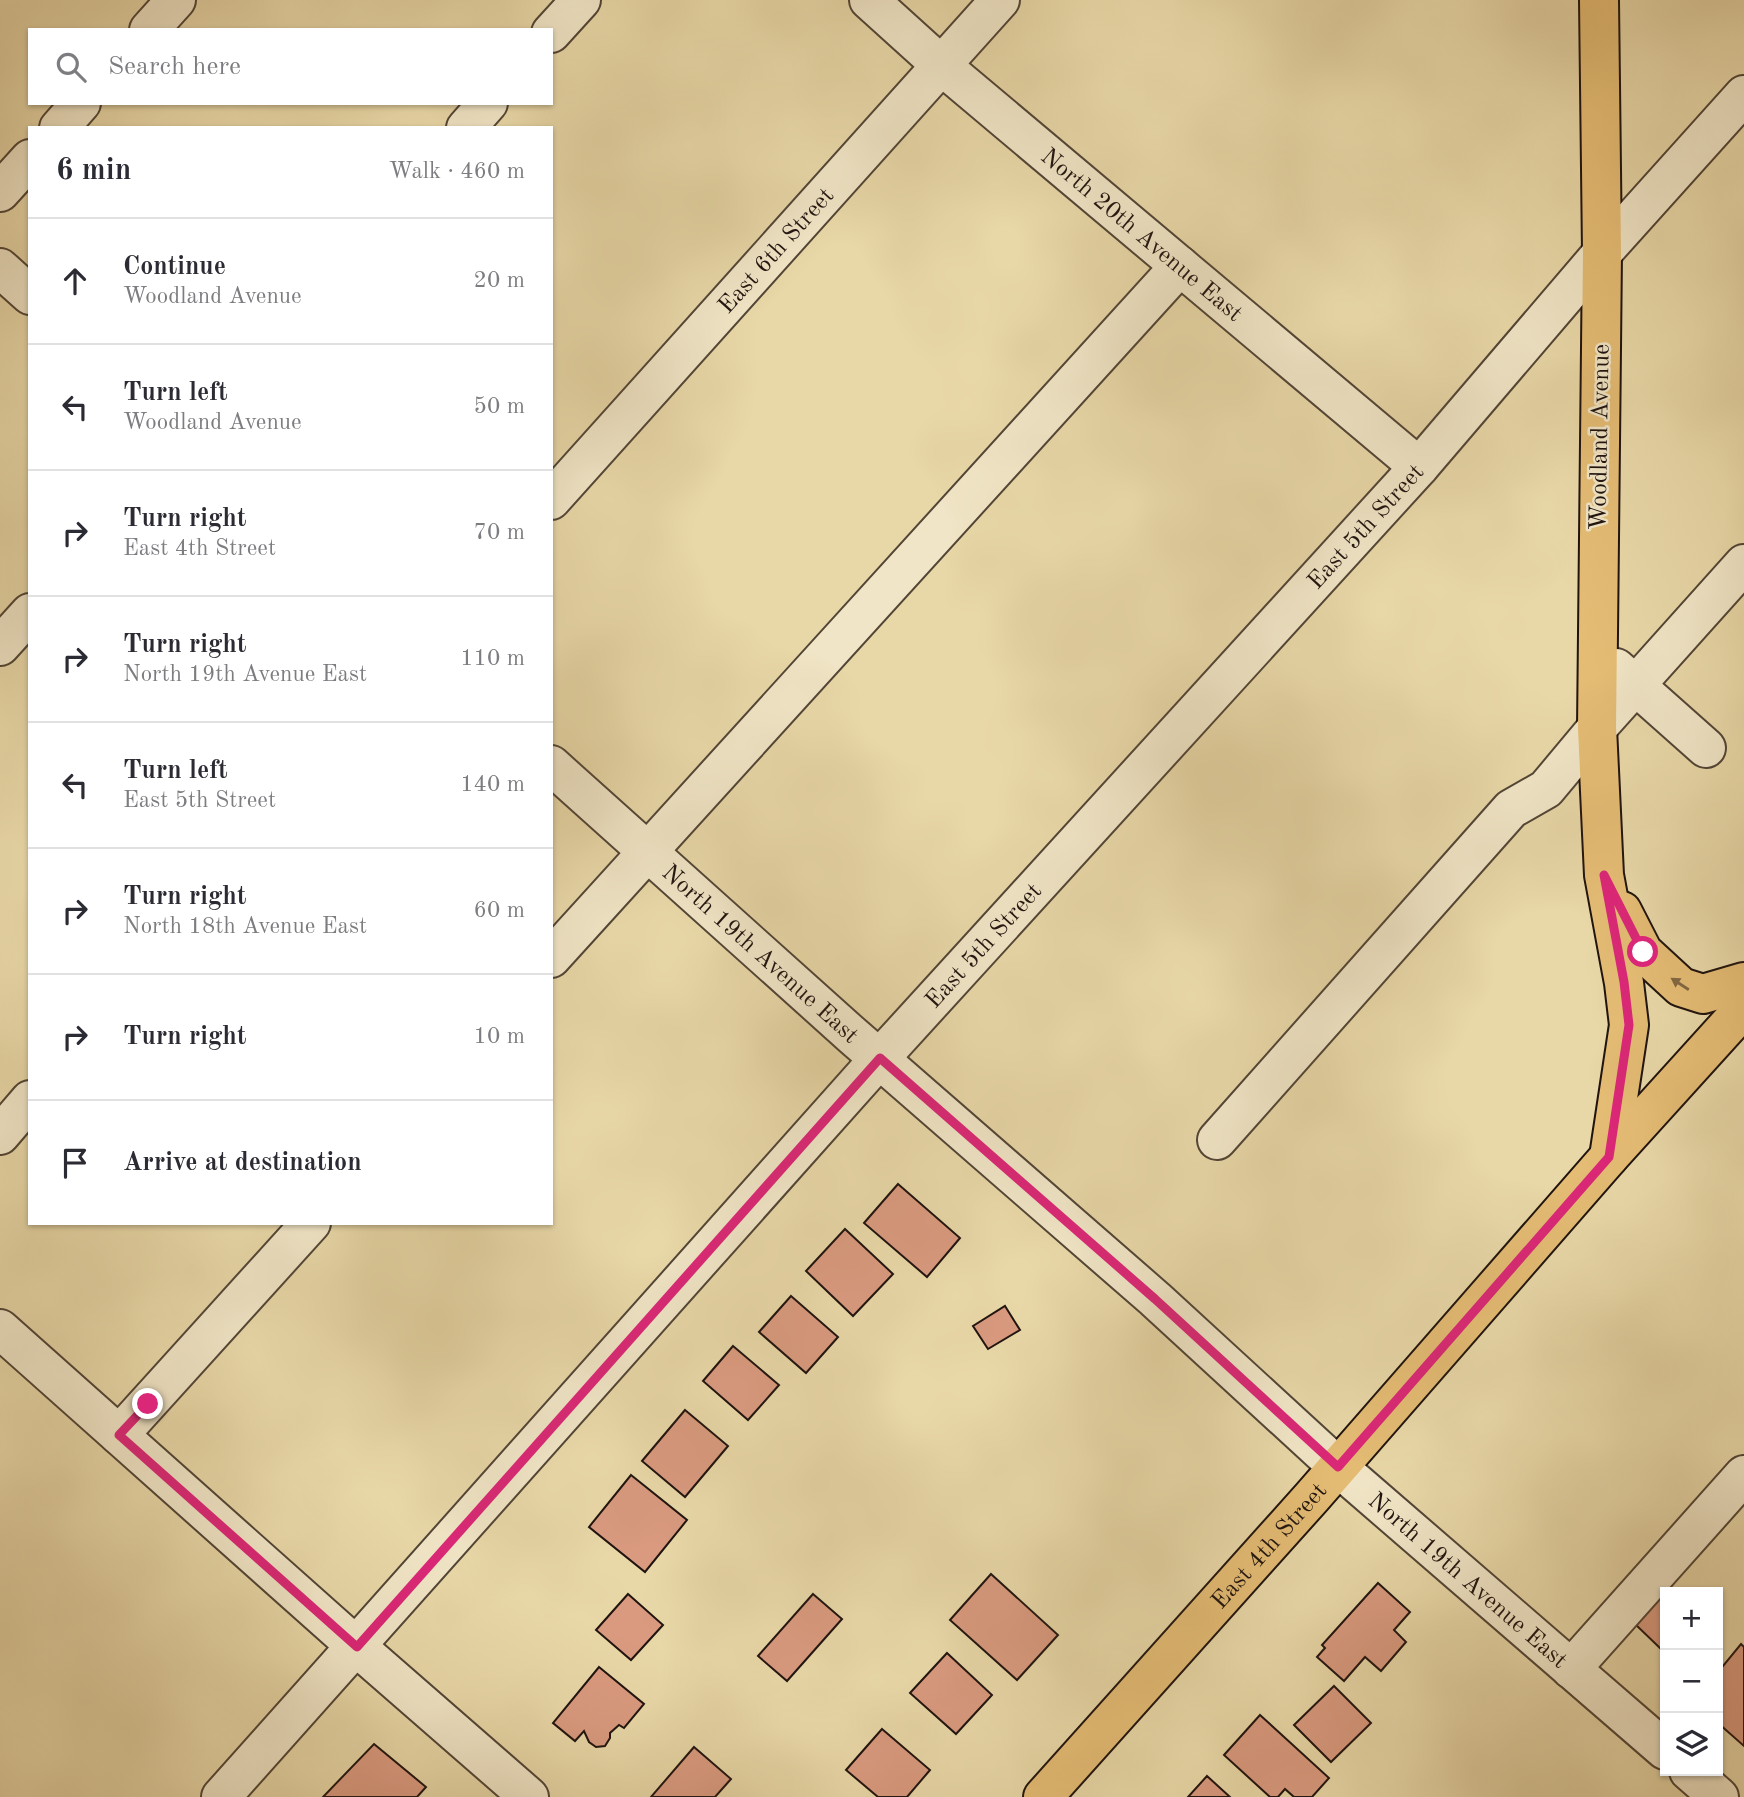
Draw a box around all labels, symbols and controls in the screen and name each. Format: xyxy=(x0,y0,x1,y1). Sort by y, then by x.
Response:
search box xyxy=(28,28,553,105)
icon: search xyxy=(52,48,90,86)
text: Search here xyxy=(108,54,241,80)
street label: North 20th Avenue East xyxy=(1036,145,1246,327)
text: 6 min xyxy=(56,156,131,186)
text: Walk · 460 m xyxy=(389,160,525,183)
street label: East 6th Street xyxy=(715,184,839,319)
text: Continue xyxy=(123,254,226,280)
icon: ahead xyxy=(56,262,94,300)
text: 20 m xyxy=(474,269,525,292)
text: Woodland Avenue xyxy=(123,285,302,308)
street label: Woodland Avenue xyxy=(1587,344,1615,530)
text: Turn left xyxy=(123,380,228,406)
icon: left xyxy=(56,388,94,426)
text: 50 m xyxy=(474,395,525,418)
text: Woodland Avenue xyxy=(123,411,302,434)
street label: East 5th Street xyxy=(1304,460,1429,595)
text: Turn right xyxy=(123,506,246,532)
icon: right xyxy=(56,514,94,552)
text: 70 m xyxy=(474,521,525,544)
text: East 4th Street xyxy=(123,537,276,560)
text: Turn right xyxy=(123,632,246,658)
icon: right xyxy=(56,640,94,678)
text: 110 m xyxy=(460,647,525,670)
text: North 19th Avenue East xyxy=(123,663,367,686)
text: Turn left xyxy=(123,758,228,784)
icon: left xyxy=(56,766,94,804)
text: 140 m xyxy=(460,773,525,796)
text: East 5th Street xyxy=(123,789,276,812)
street label: North 19th Avenue East xyxy=(657,861,862,1049)
street label: East 5th Street xyxy=(922,879,1047,1014)
text: Turn right xyxy=(123,884,246,910)
icon: right xyxy=(56,892,94,930)
text: 60 m xyxy=(474,899,525,922)
text: North 18th Avenue East xyxy=(123,915,367,938)
route start xyxy=(1627,936,1658,967)
one-way arrow xyxy=(1670,977,1690,990)
icon: right xyxy=(56,1018,94,1056)
text: Turn right xyxy=(123,1024,246,1050)
text: 10 m xyxy=(474,1025,525,1048)
icon: arrive xyxy=(56,1144,94,1182)
text: Arrive at destination xyxy=(123,1150,362,1176)
route end xyxy=(132,1388,163,1419)
street label: East 4th Street xyxy=(1208,1479,1332,1614)
street label: North 19th Avenue East xyxy=(1363,1489,1571,1674)
map controls xyxy=(1660,1587,1723,1776)
button: + xyxy=(1660,1587,1723,1650)
button: − xyxy=(1660,1650,1723,1713)
button: layers xyxy=(1660,1713,1723,1776)

